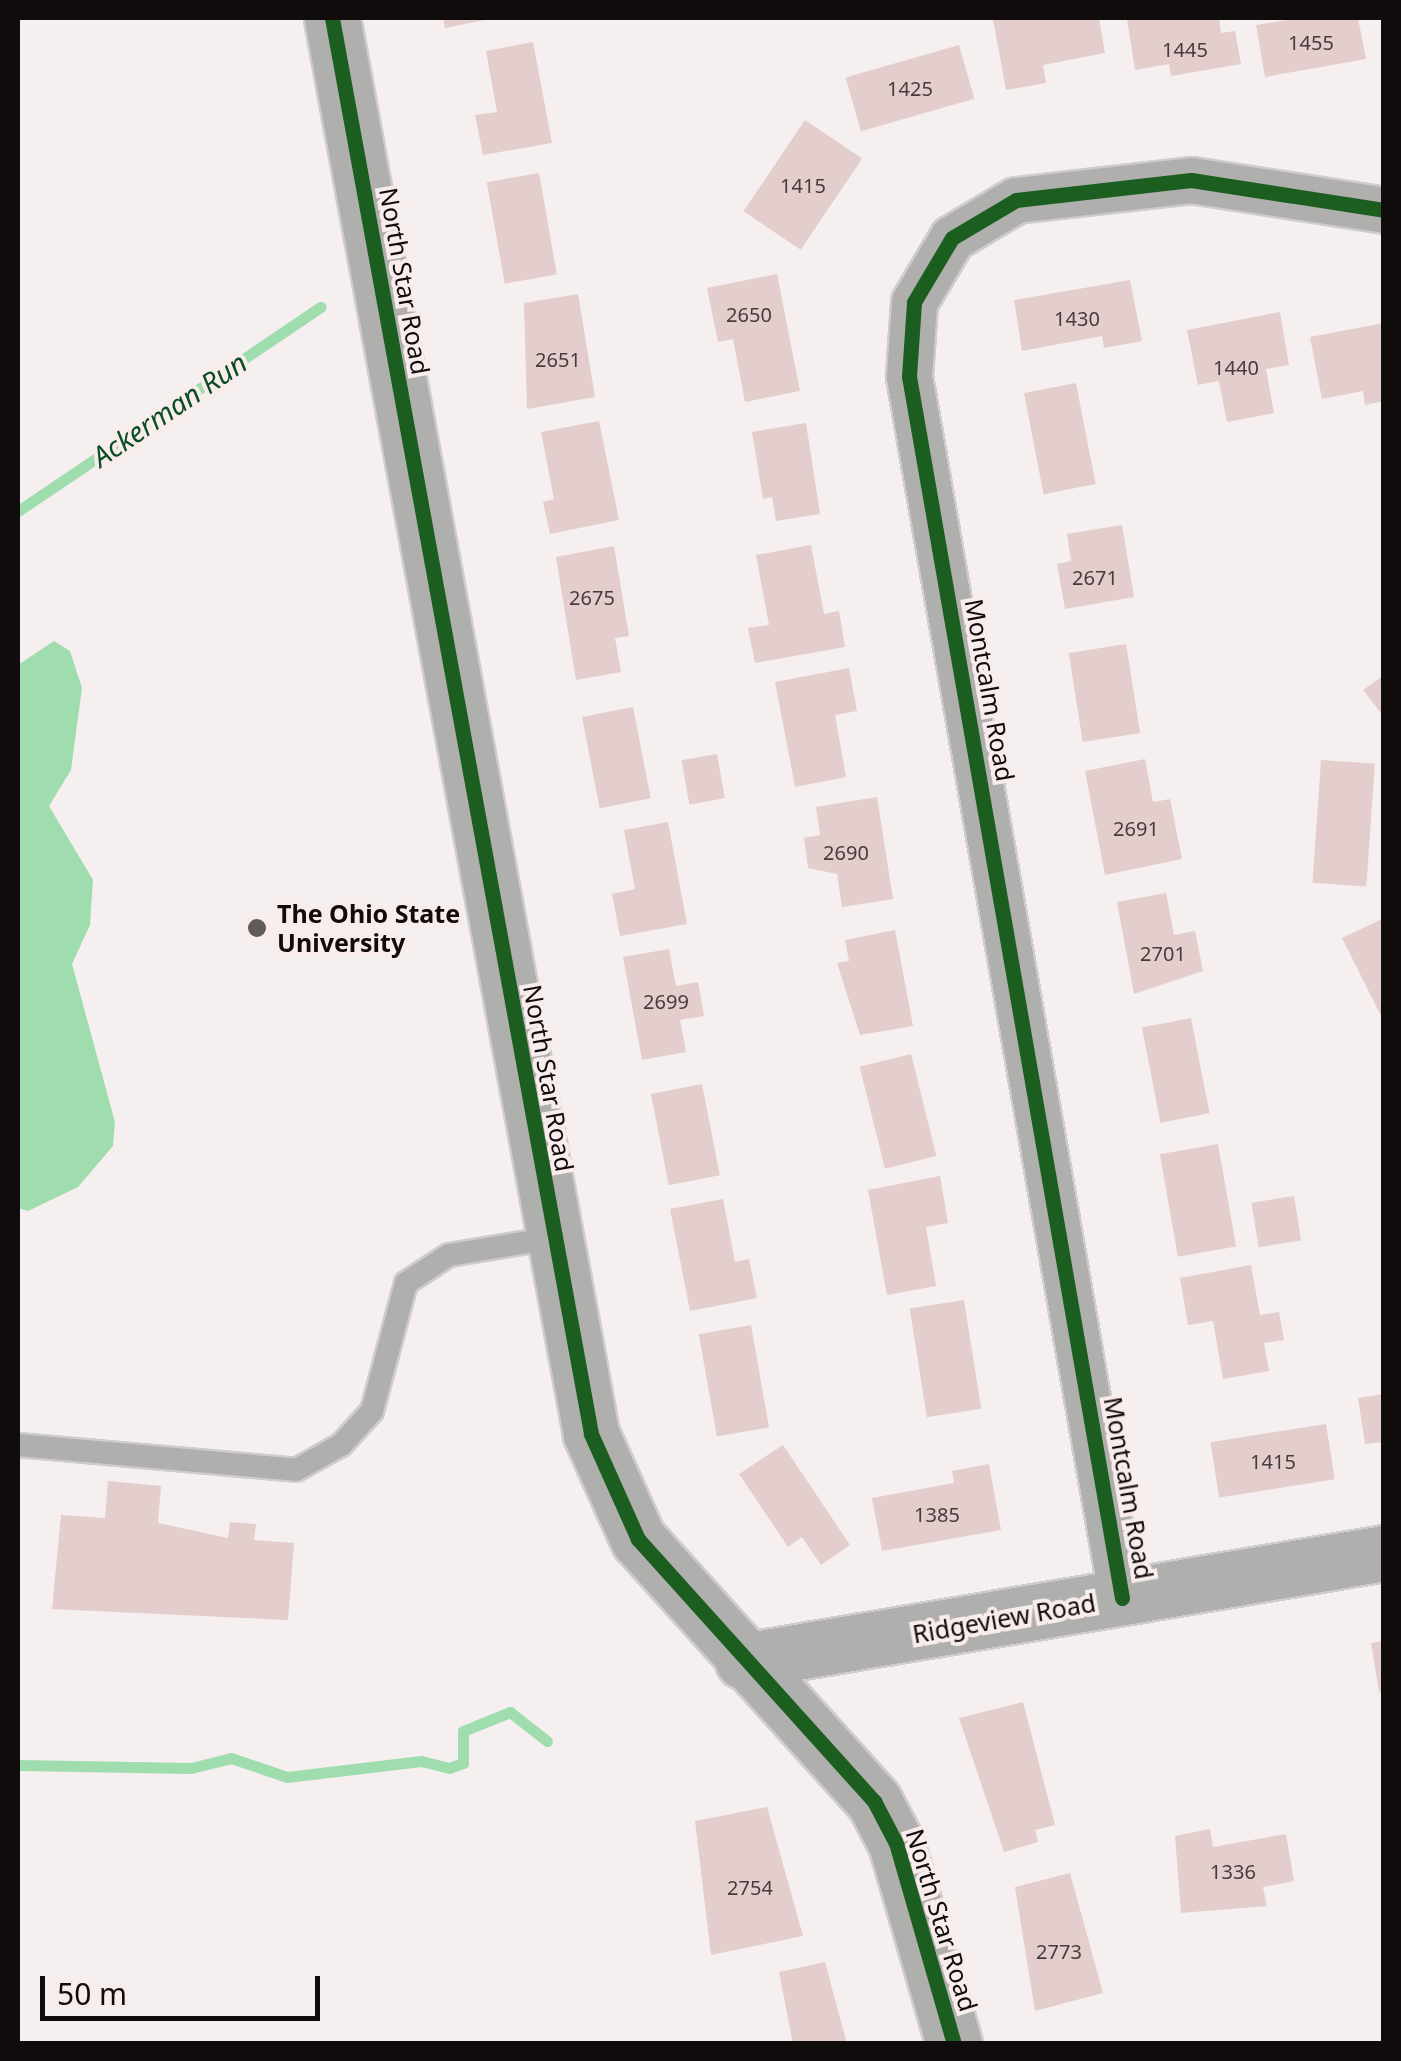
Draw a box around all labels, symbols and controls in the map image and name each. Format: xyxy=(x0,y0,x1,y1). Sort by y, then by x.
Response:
house number: 1455 xyxy=(1288,30,1334,54)
house number: 1445 xyxy=(1162,37,1208,61)
house number: 1425 xyxy=(887,76,933,100)
house number: 1415 xyxy=(780,173,826,197)
street label: North Star Road xyxy=(374,185,436,377)
house number: 2650 xyxy=(726,302,772,326)
house number: 1430 xyxy=(1054,306,1100,330)
water label: Ackerman Run xyxy=(85,345,253,473)
house number: 2651 xyxy=(535,347,581,371)
house number: 1440 xyxy=(1213,355,1259,379)
house number: 2671 xyxy=(1072,565,1118,589)
house number: 2675 xyxy=(569,585,615,609)
street label: Montcalm Road xyxy=(959,596,1021,784)
house number: 2691 xyxy=(1113,816,1159,840)
house number: 2690 xyxy=(823,840,869,864)
place label: The Ohio State University xyxy=(277,899,460,958)
marker: The Ohio State University xyxy=(246,917,268,939)
house number: 2701 xyxy=(1140,941,1186,965)
street label: North Star Road xyxy=(518,982,580,1174)
house number: 2699 xyxy=(643,989,689,1013)
street label: Montcalm Road xyxy=(1098,1394,1160,1582)
house number: 1415 xyxy=(1250,1449,1296,1473)
house number: 1385 xyxy=(914,1502,960,1526)
street label: Ridgeview Road xyxy=(910,1587,1098,1649)
street label: North Star Road xyxy=(900,1825,984,2015)
house number: 1336 xyxy=(1210,1859,1256,1883)
house number: 2754 xyxy=(727,1875,773,1899)
house number: 2773 xyxy=(1036,1939,1082,1963)
scale bar xyxy=(45,1956,325,2018)
text: 50 m xyxy=(57,1973,127,2014)

